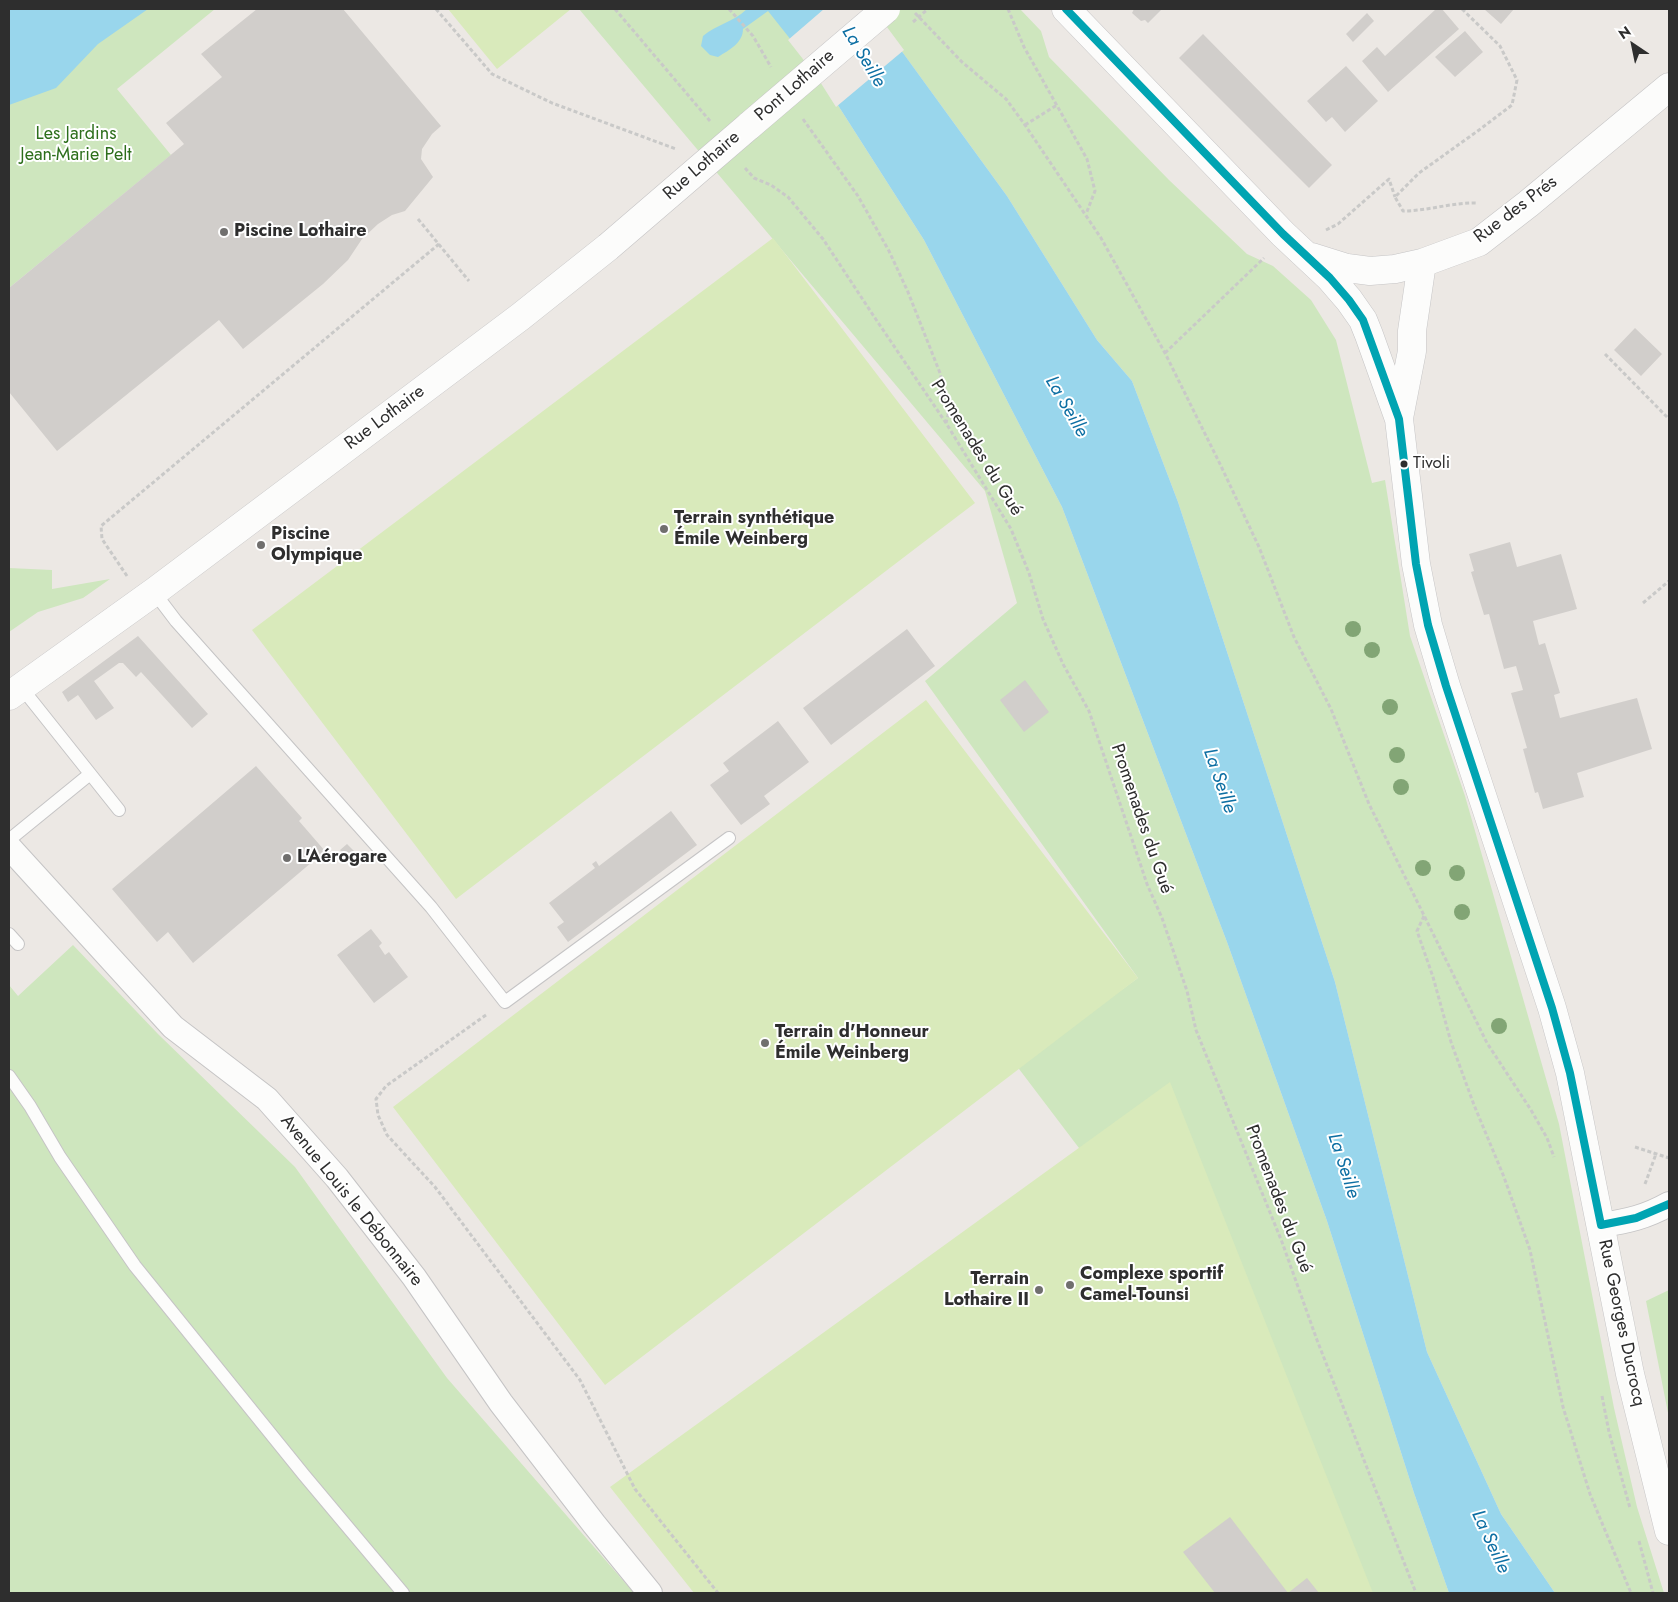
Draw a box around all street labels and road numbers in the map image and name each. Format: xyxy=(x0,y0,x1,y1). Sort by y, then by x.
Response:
street label: Pont Lothaire xyxy=(751,46,839,126)
street label: Rue Lothaire xyxy=(659,127,745,205)
street label: Rue des Prés xyxy=(1470,172,1562,248)
street label: Promenades du Gué xyxy=(925,376,1027,520)
street label: Rue Lothaire xyxy=(341,381,429,455)
street label: Promenades du Gué xyxy=(1105,741,1177,897)
street label: Avenue Louis le Débonnaire xyxy=(275,1111,427,1291)
street label: Promenades du Gué xyxy=(1240,1122,1316,1276)
street label: Rue Georges Ducrocq xyxy=(1593,1238,1649,1408)

